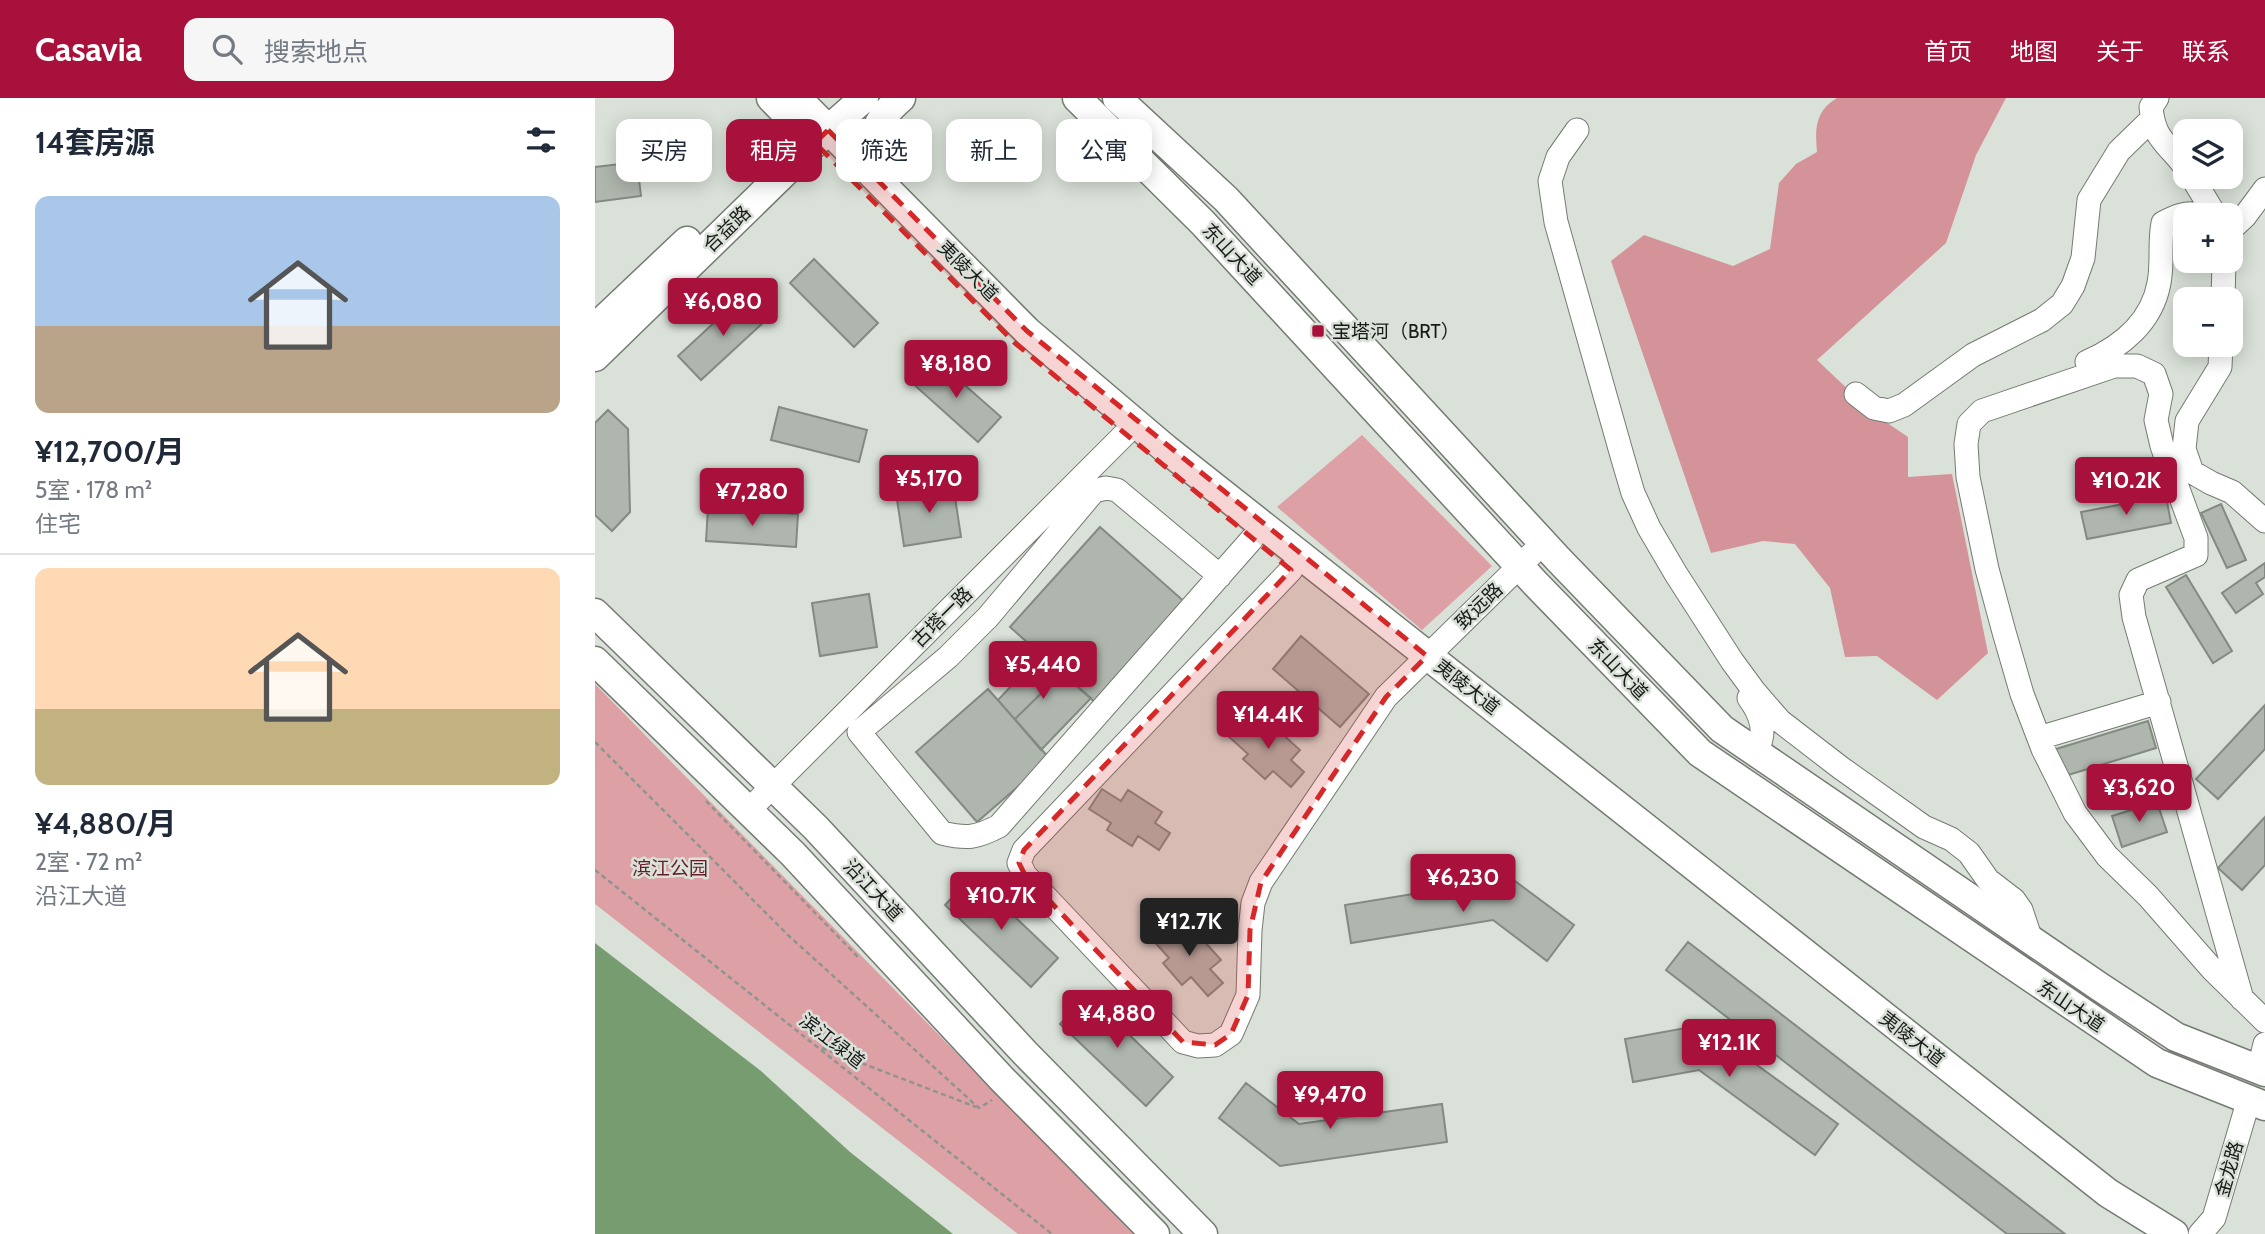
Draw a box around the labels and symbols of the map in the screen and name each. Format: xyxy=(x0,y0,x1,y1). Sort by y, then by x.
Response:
street label: 合益路 xyxy=(699,201,755,257)
street label: 东山大道 xyxy=(1198,218,1266,290)
street label: 夷陵大道 xyxy=(933,236,1003,306)
pin: ¥6,080 xyxy=(666,278,780,338)
place label: 宝塔河（BRT） xyxy=(1332,320,1460,343)
marker: 宝塔河（BRT） xyxy=(1310,323,1326,339)
pin: ¥8,180 xyxy=(899,341,1013,400)
pin: ¥5,170 xyxy=(872,456,986,515)
pin: ¥10.2K xyxy=(2069,458,2183,517)
pin: ¥7,280 xyxy=(695,468,809,528)
street label: 致远路 xyxy=(1451,578,1507,634)
street label: 古塔一路 xyxy=(907,582,977,652)
street label: 东山大道 xyxy=(1583,634,1653,704)
pin: ¥5,440 xyxy=(986,642,1100,701)
street label: 夷陵大道 xyxy=(1430,655,1504,719)
pin: ¥14.4K xyxy=(1211,692,1325,751)
pin: ¥3,620 xyxy=(2082,764,2196,824)
street label: 沿江大道 xyxy=(839,854,907,926)
pin: ¥6,230 xyxy=(1406,854,1520,914)
park label: 滨江公园 xyxy=(632,857,708,880)
pin: ¥10.7K xyxy=(944,872,1058,932)
pin: ¥12.7K xyxy=(1132,898,1246,958)
street label: 东山大道 xyxy=(2033,975,2109,1037)
pin: ¥4,880 xyxy=(1060,990,1174,1050)
street label: 夷陵大道 xyxy=(1875,1007,1949,1071)
street label: 滨江绿道 xyxy=(795,1009,869,1073)
pin: ¥12.1K xyxy=(1672,1020,1786,1079)
pin: ¥9,470 xyxy=(1273,1072,1387,1131)
street label: 金龙路 xyxy=(2210,1138,2248,1200)

